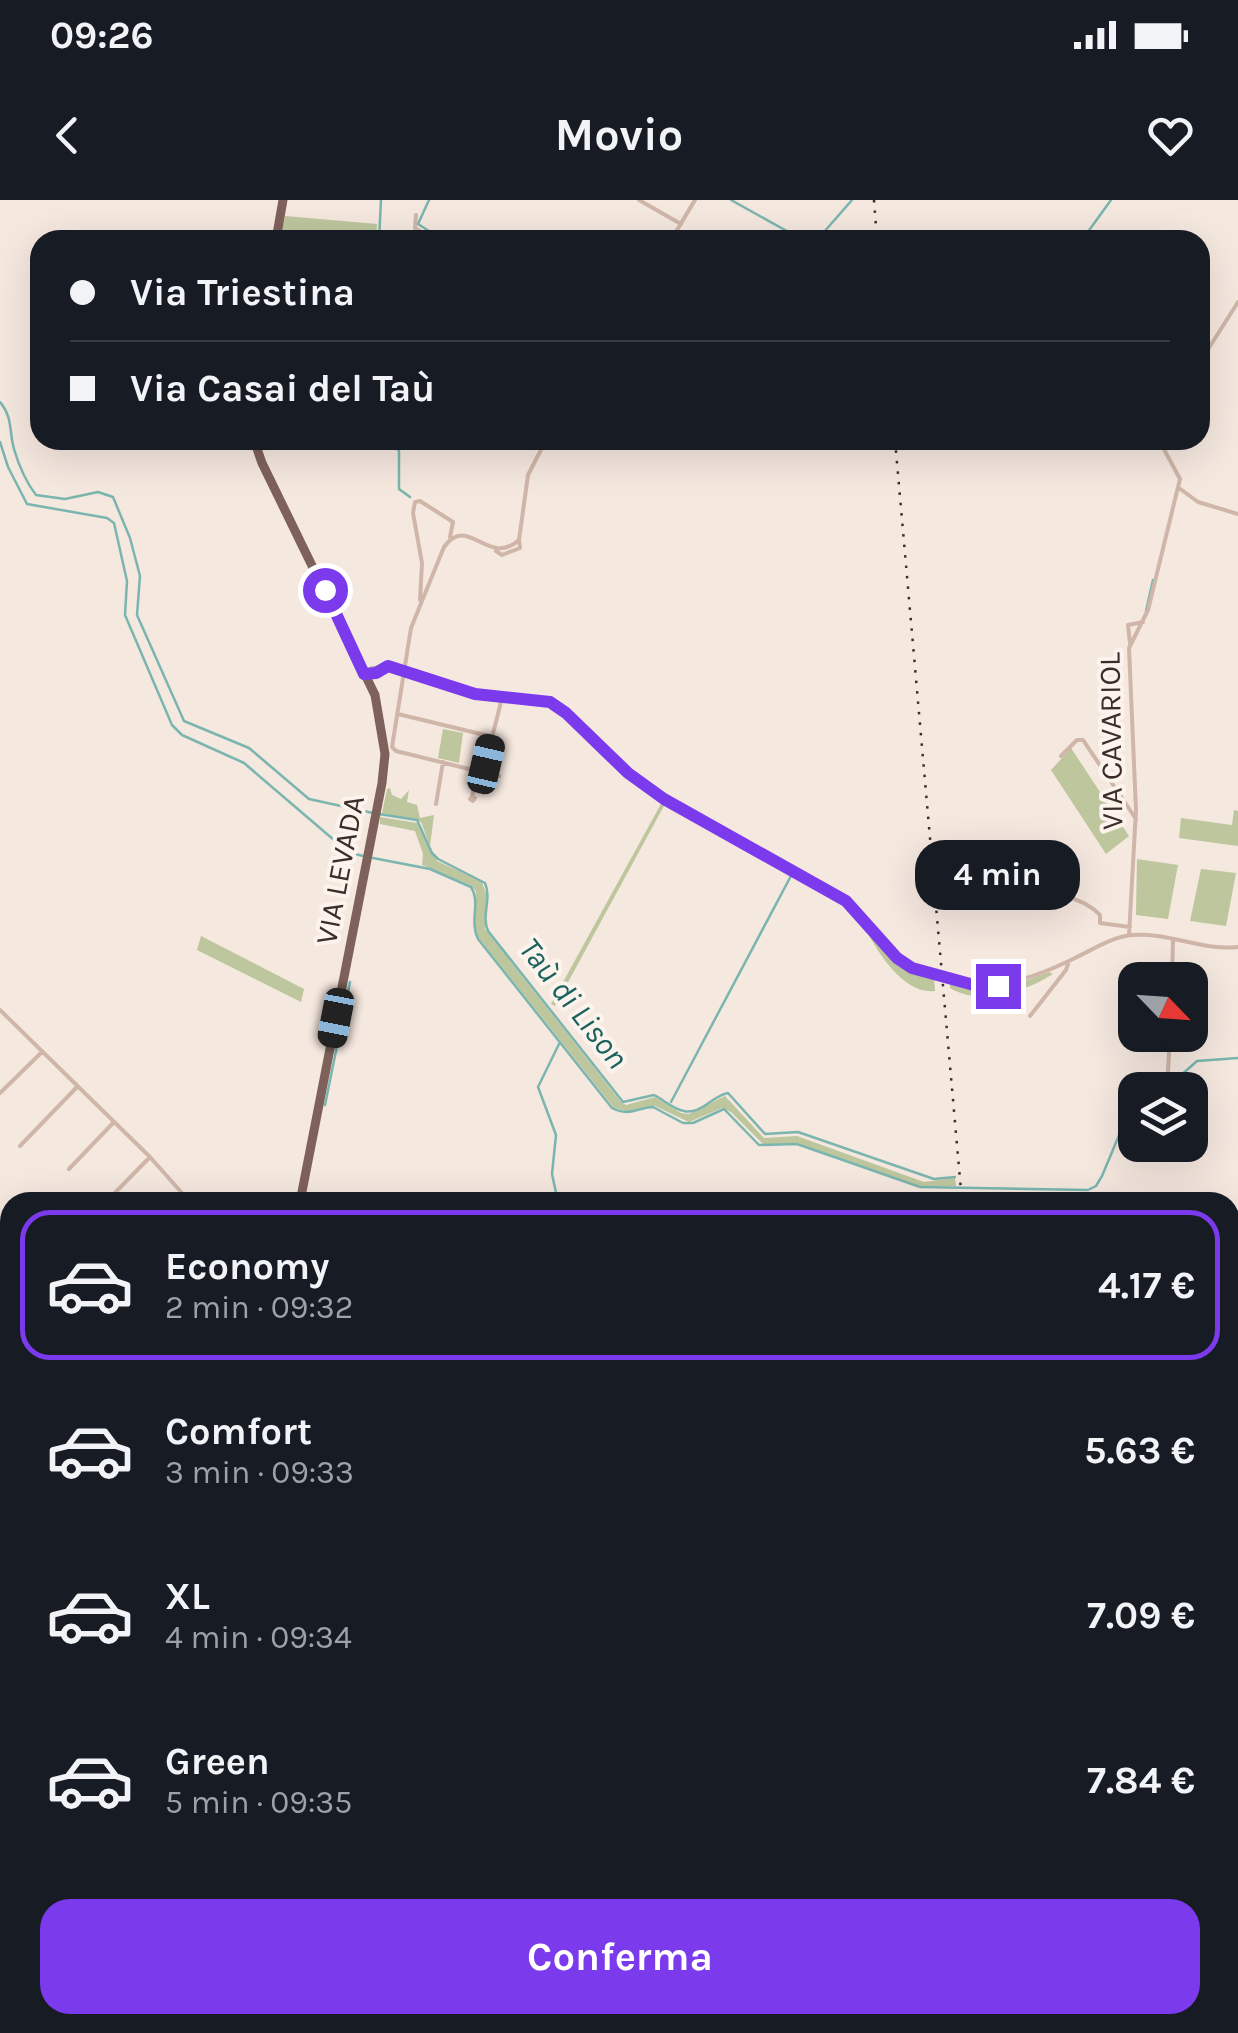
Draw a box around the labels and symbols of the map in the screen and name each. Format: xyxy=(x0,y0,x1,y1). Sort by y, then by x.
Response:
route start xyxy=(303,568,348,613)
street label: VIA CAVARIOL xyxy=(1091,652,1131,830)
car xyxy=(465,731,507,797)
street label: VIA LEVADA xyxy=(308,793,372,947)
callout: 4 min xyxy=(916,841,1080,911)
water label: Taù di Lison xyxy=(511,931,636,1076)
north arrow xyxy=(1118,962,1208,1052)
route end xyxy=(976,964,1021,1009)
car xyxy=(316,986,356,1050)

